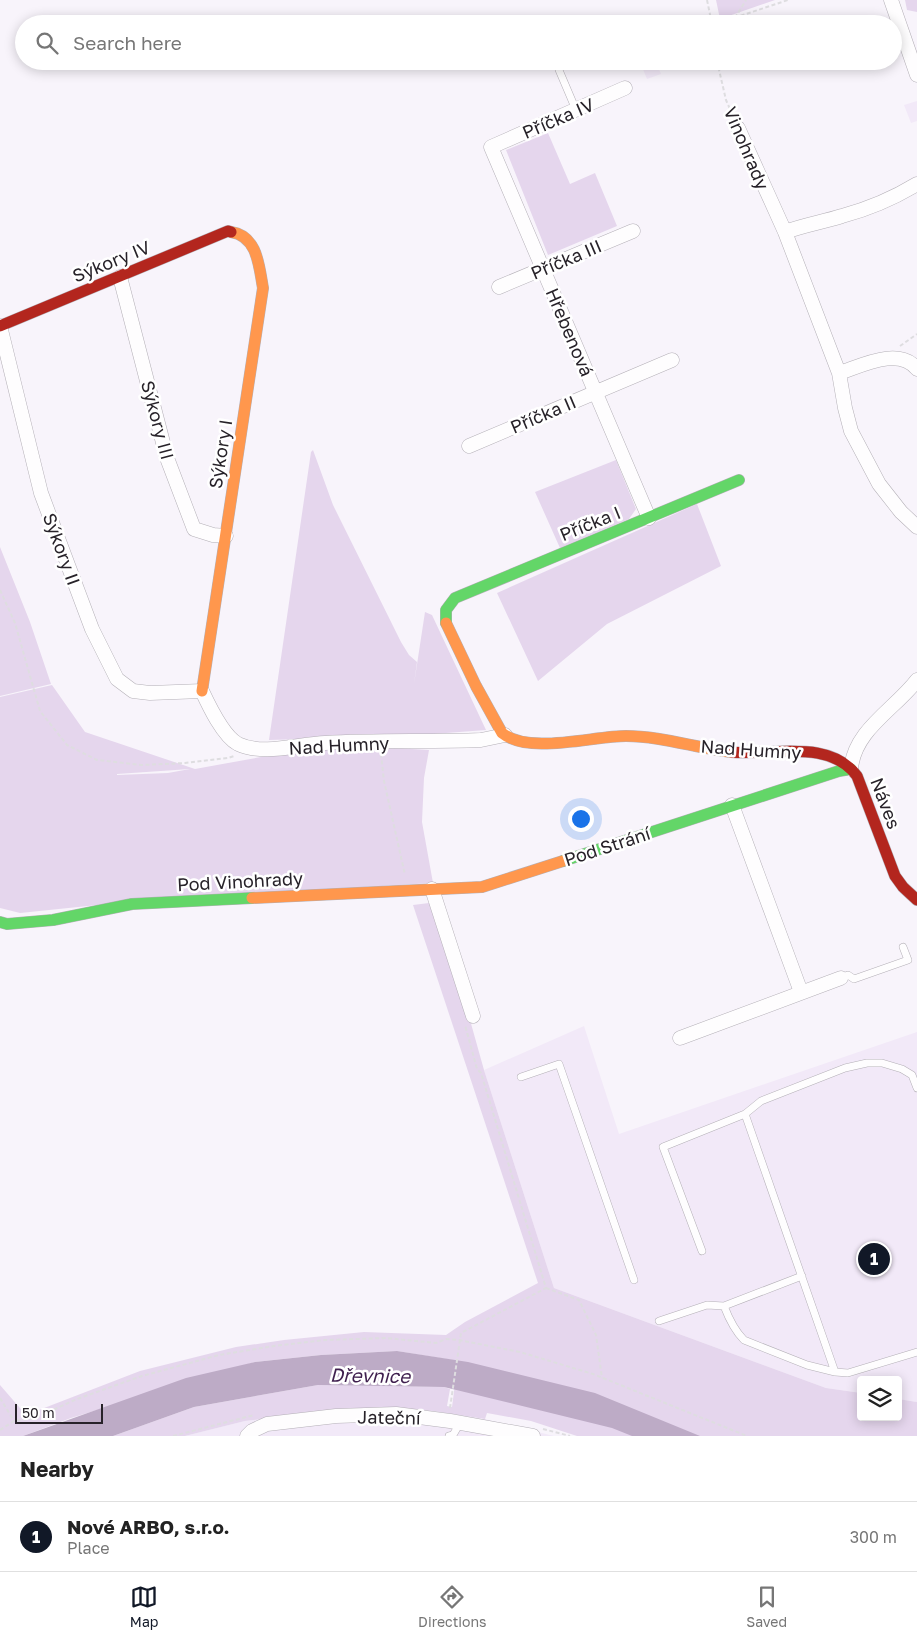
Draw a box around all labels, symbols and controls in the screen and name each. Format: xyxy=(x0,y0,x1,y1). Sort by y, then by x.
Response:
search box xyxy=(15,15,902,70)
icon: search xyxy=(33,29,61,57)
text: Search here xyxy=(73,31,182,54)
street label: Příčka IV xyxy=(519,93,597,143)
street label: Vinohrady xyxy=(720,103,774,193)
street label: Příčka III xyxy=(527,234,605,284)
street label: Sýkory IV xyxy=(69,235,153,287)
street label: Hřebenová xyxy=(542,284,598,380)
street label: Sýkory III xyxy=(137,378,179,462)
street label: Příčka II xyxy=(507,390,579,438)
street label: Sýkory I xyxy=(204,418,236,490)
street label: Příčka I xyxy=(556,501,624,545)
street label: Sýkory II xyxy=(39,510,85,588)
street label: Nad Humny xyxy=(288,731,390,759)
street label: Nad Humny xyxy=(700,735,802,763)
street label: Náves xyxy=(866,774,906,832)
your location xyxy=(568,806,594,832)
street label: Pod Strání xyxy=(561,821,654,870)
street label: Pod Vinohrady xyxy=(177,867,303,895)
pin: 1 xyxy=(858,1240,890,1278)
water label: Dřevnice xyxy=(330,1363,412,1387)
map controls xyxy=(857,1376,902,1421)
button: layers xyxy=(857,1376,902,1421)
scale bar xyxy=(15,1401,102,1424)
text: 50 m xyxy=(22,1404,55,1421)
street label: Jateční xyxy=(357,1405,422,1429)
text: Nearby xyxy=(20,1456,94,1482)
text: Nové ARBO, s.r.o. xyxy=(67,1515,230,1538)
text: 1 xyxy=(32,1527,40,1547)
text: 300 m xyxy=(850,1527,897,1547)
text: Place xyxy=(67,1538,110,1558)
tab: Map xyxy=(130,1583,158,1630)
tab: Directions xyxy=(418,1583,487,1630)
tab: Saved xyxy=(746,1583,787,1630)

